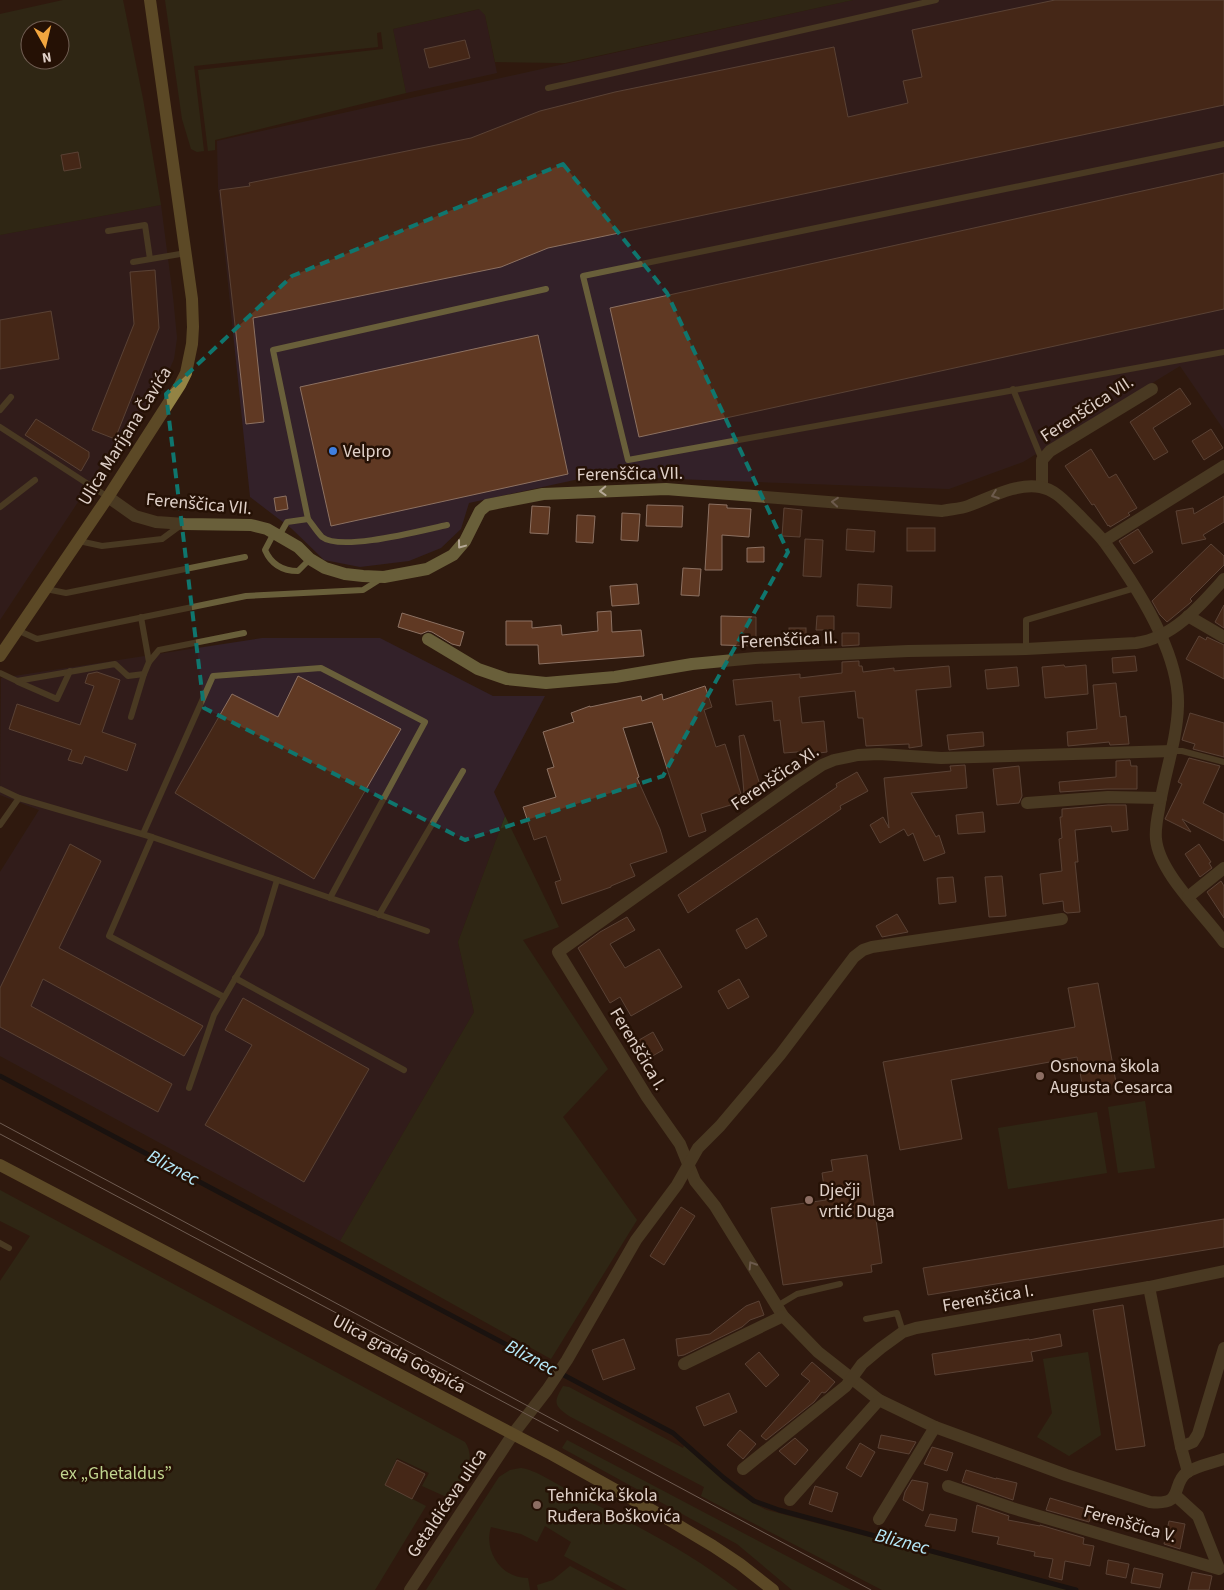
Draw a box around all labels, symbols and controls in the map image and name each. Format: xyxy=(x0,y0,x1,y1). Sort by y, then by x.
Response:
north arrow xyxy=(20,20,70,70)
text: N xyxy=(41,46,53,67)
street label: Ulica Marijana Čavića xyxy=(72,362,178,510)
street label: Ferenščica VII. xyxy=(1036,370,1138,448)
place label: Velpro xyxy=(343,439,391,464)
marker: Velpro xyxy=(327,445,339,457)
street label: Ferenščica VII. xyxy=(577,461,683,487)
one-way arrow xyxy=(599,486,607,497)
street label: Ferenščica VII. xyxy=(145,487,253,521)
one-way arrow xyxy=(991,489,1000,499)
one-way arrow xyxy=(831,497,839,508)
one-way arrow xyxy=(458,539,467,549)
street label: Ferenščica II. xyxy=(740,625,838,655)
street label: Ferenščica XI. xyxy=(726,739,824,817)
street label: Ferenščica I. xyxy=(603,1003,673,1095)
place label: Osnovna škola Augusta Cesarca xyxy=(1050,1054,1173,1100)
marker: Osnovna škola Augusta Cesarca xyxy=(1034,1070,1046,1082)
water label: Bliznec xyxy=(142,1143,204,1193)
place label: Dječji vrtić Duga xyxy=(819,1178,895,1224)
marker: Dječji vrtić Duga xyxy=(803,1194,815,1206)
one-way arrow xyxy=(749,1261,758,1270)
street label: Ferenščica I. xyxy=(940,1278,1036,1318)
street label: Ulica grada Gospića xyxy=(328,1308,470,1400)
water label: Bliznec xyxy=(500,1333,562,1383)
street label: Getaldićeva ulica xyxy=(401,1443,493,1563)
park label: ex „Ghetaldus” xyxy=(60,1461,172,1486)
place label: Tehnička škola Ruđera Boškovića xyxy=(547,1483,681,1529)
marker: Tehnička škola Ruđera Boškovića xyxy=(531,1499,543,1511)
street label: Ferenščica V. xyxy=(1080,1499,1180,1549)
water label: Bliznec xyxy=(872,1522,933,1562)

